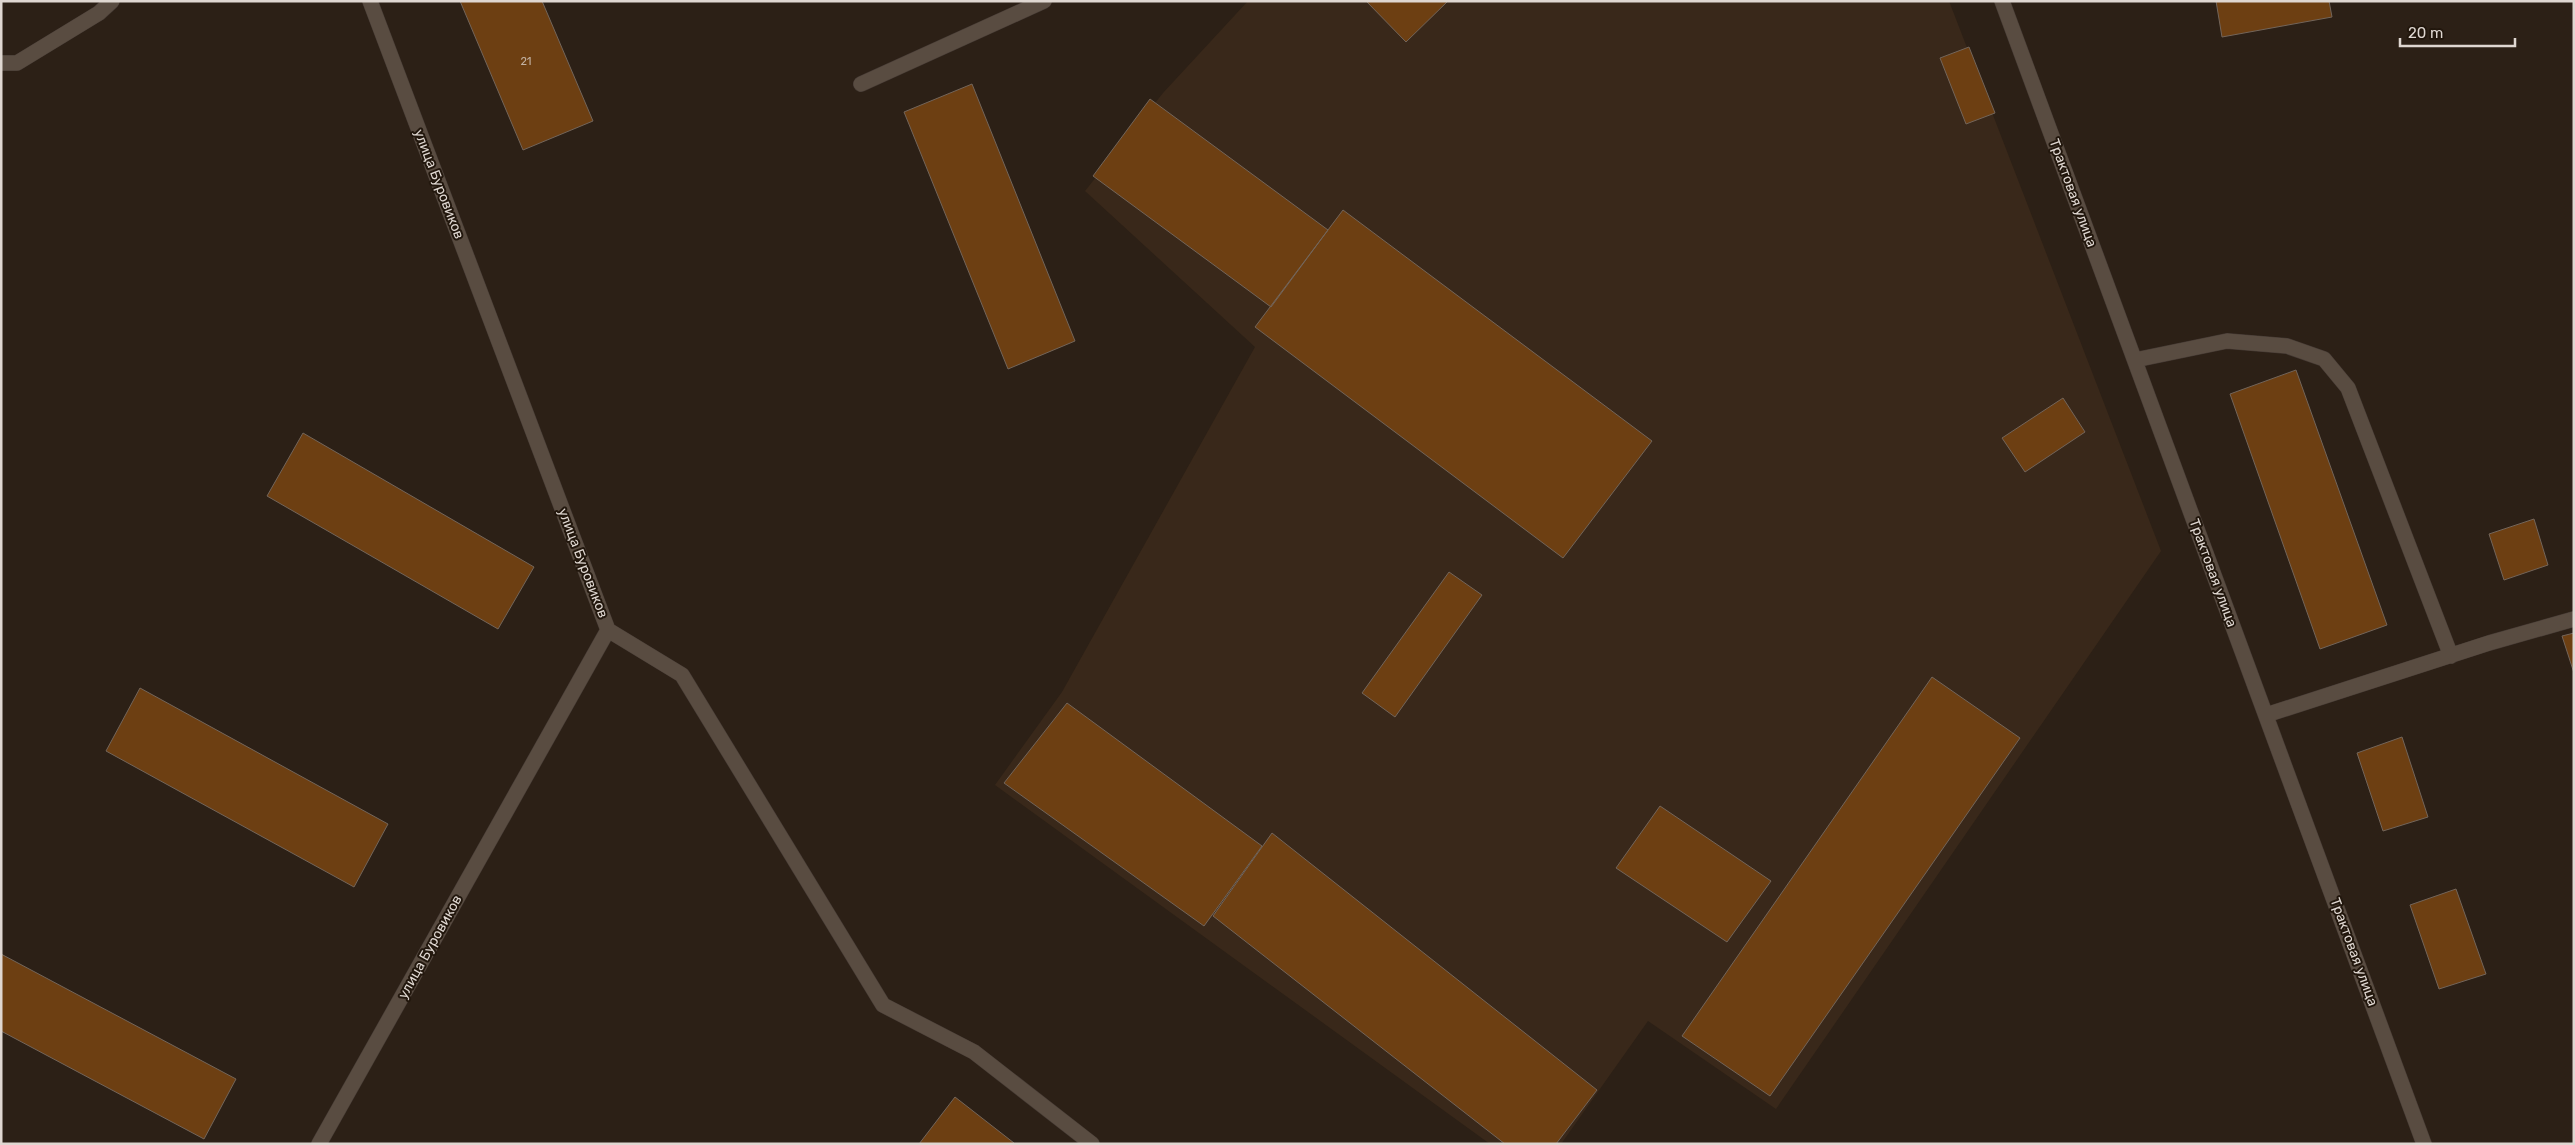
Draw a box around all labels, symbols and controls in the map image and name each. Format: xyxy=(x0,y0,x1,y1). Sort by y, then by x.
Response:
scale bar xyxy=(2400,15,2515,47)
text: 20 m xyxy=(2408,24,2443,42)
house number: 21 xyxy=(520,55,532,68)
street label: улица Буровиков xyxy=(410,127,468,241)
street label: Трактовая улица xyxy=(2046,137,2100,249)
street label: улица Буровиков xyxy=(554,506,612,620)
street label: Трактовая улица xyxy=(2186,517,2240,629)
street label: улица Буровиков xyxy=(394,892,466,1002)
street label: Трактовая улица xyxy=(2327,896,2381,1008)

